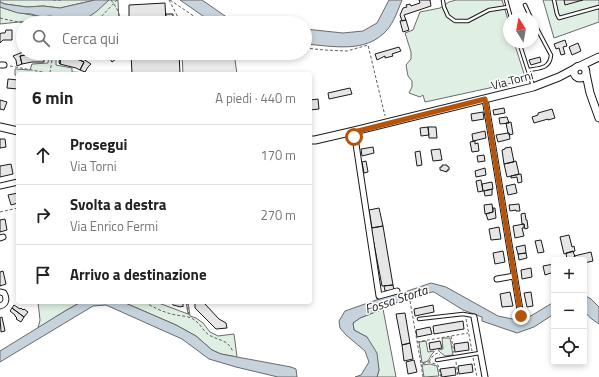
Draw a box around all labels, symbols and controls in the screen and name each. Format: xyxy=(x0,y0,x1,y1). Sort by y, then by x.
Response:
north arrow xyxy=(503,12,539,48)
search box xyxy=(16,16,312,60)
icon: search xyxy=(30,27,52,49)
text: Cerca qui xyxy=(62,27,119,50)
street label: Via Torni xyxy=(489,65,535,95)
text: 6 min xyxy=(32,85,73,111)
text: A piedi · 440 m xyxy=(215,88,296,108)
route start xyxy=(345,128,363,146)
text: Prosegui xyxy=(70,133,127,156)
icon: ahead xyxy=(32,144,54,166)
text: 170 m xyxy=(260,145,296,165)
text: Via Torni xyxy=(70,156,117,176)
text: Svolta a destra xyxy=(70,193,167,216)
icon: right xyxy=(32,204,54,226)
text: 270 m xyxy=(260,205,296,225)
text: Via Enrico Fermi xyxy=(70,216,158,236)
map controls xyxy=(551,257,587,365)
button: + xyxy=(551,257,587,293)
text: Arrivo a destinazione xyxy=(70,263,207,286)
icon: arrive xyxy=(32,264,54,286)
water label: Fossa Storta xyxy=(362,279,431,319)
button: − xyxy=(551,293,587,329)
route end xyxy=(512,307,530,325)
button: locate xyxy=(551,329,587,365)

